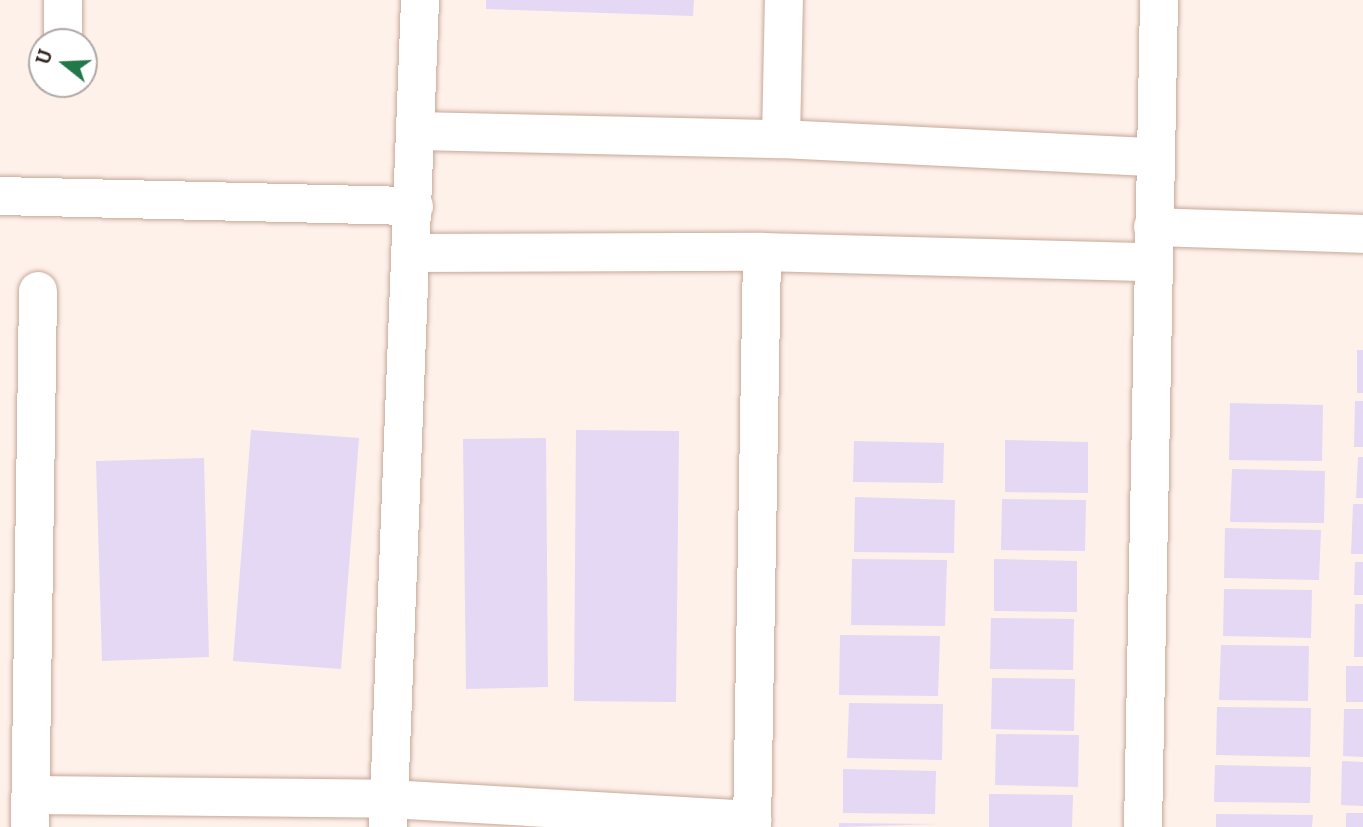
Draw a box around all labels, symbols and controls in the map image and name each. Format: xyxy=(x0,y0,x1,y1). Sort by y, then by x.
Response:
north arrow xyxy=(28,28,98,98)
text: U xyxy=(31,47,58,67)

